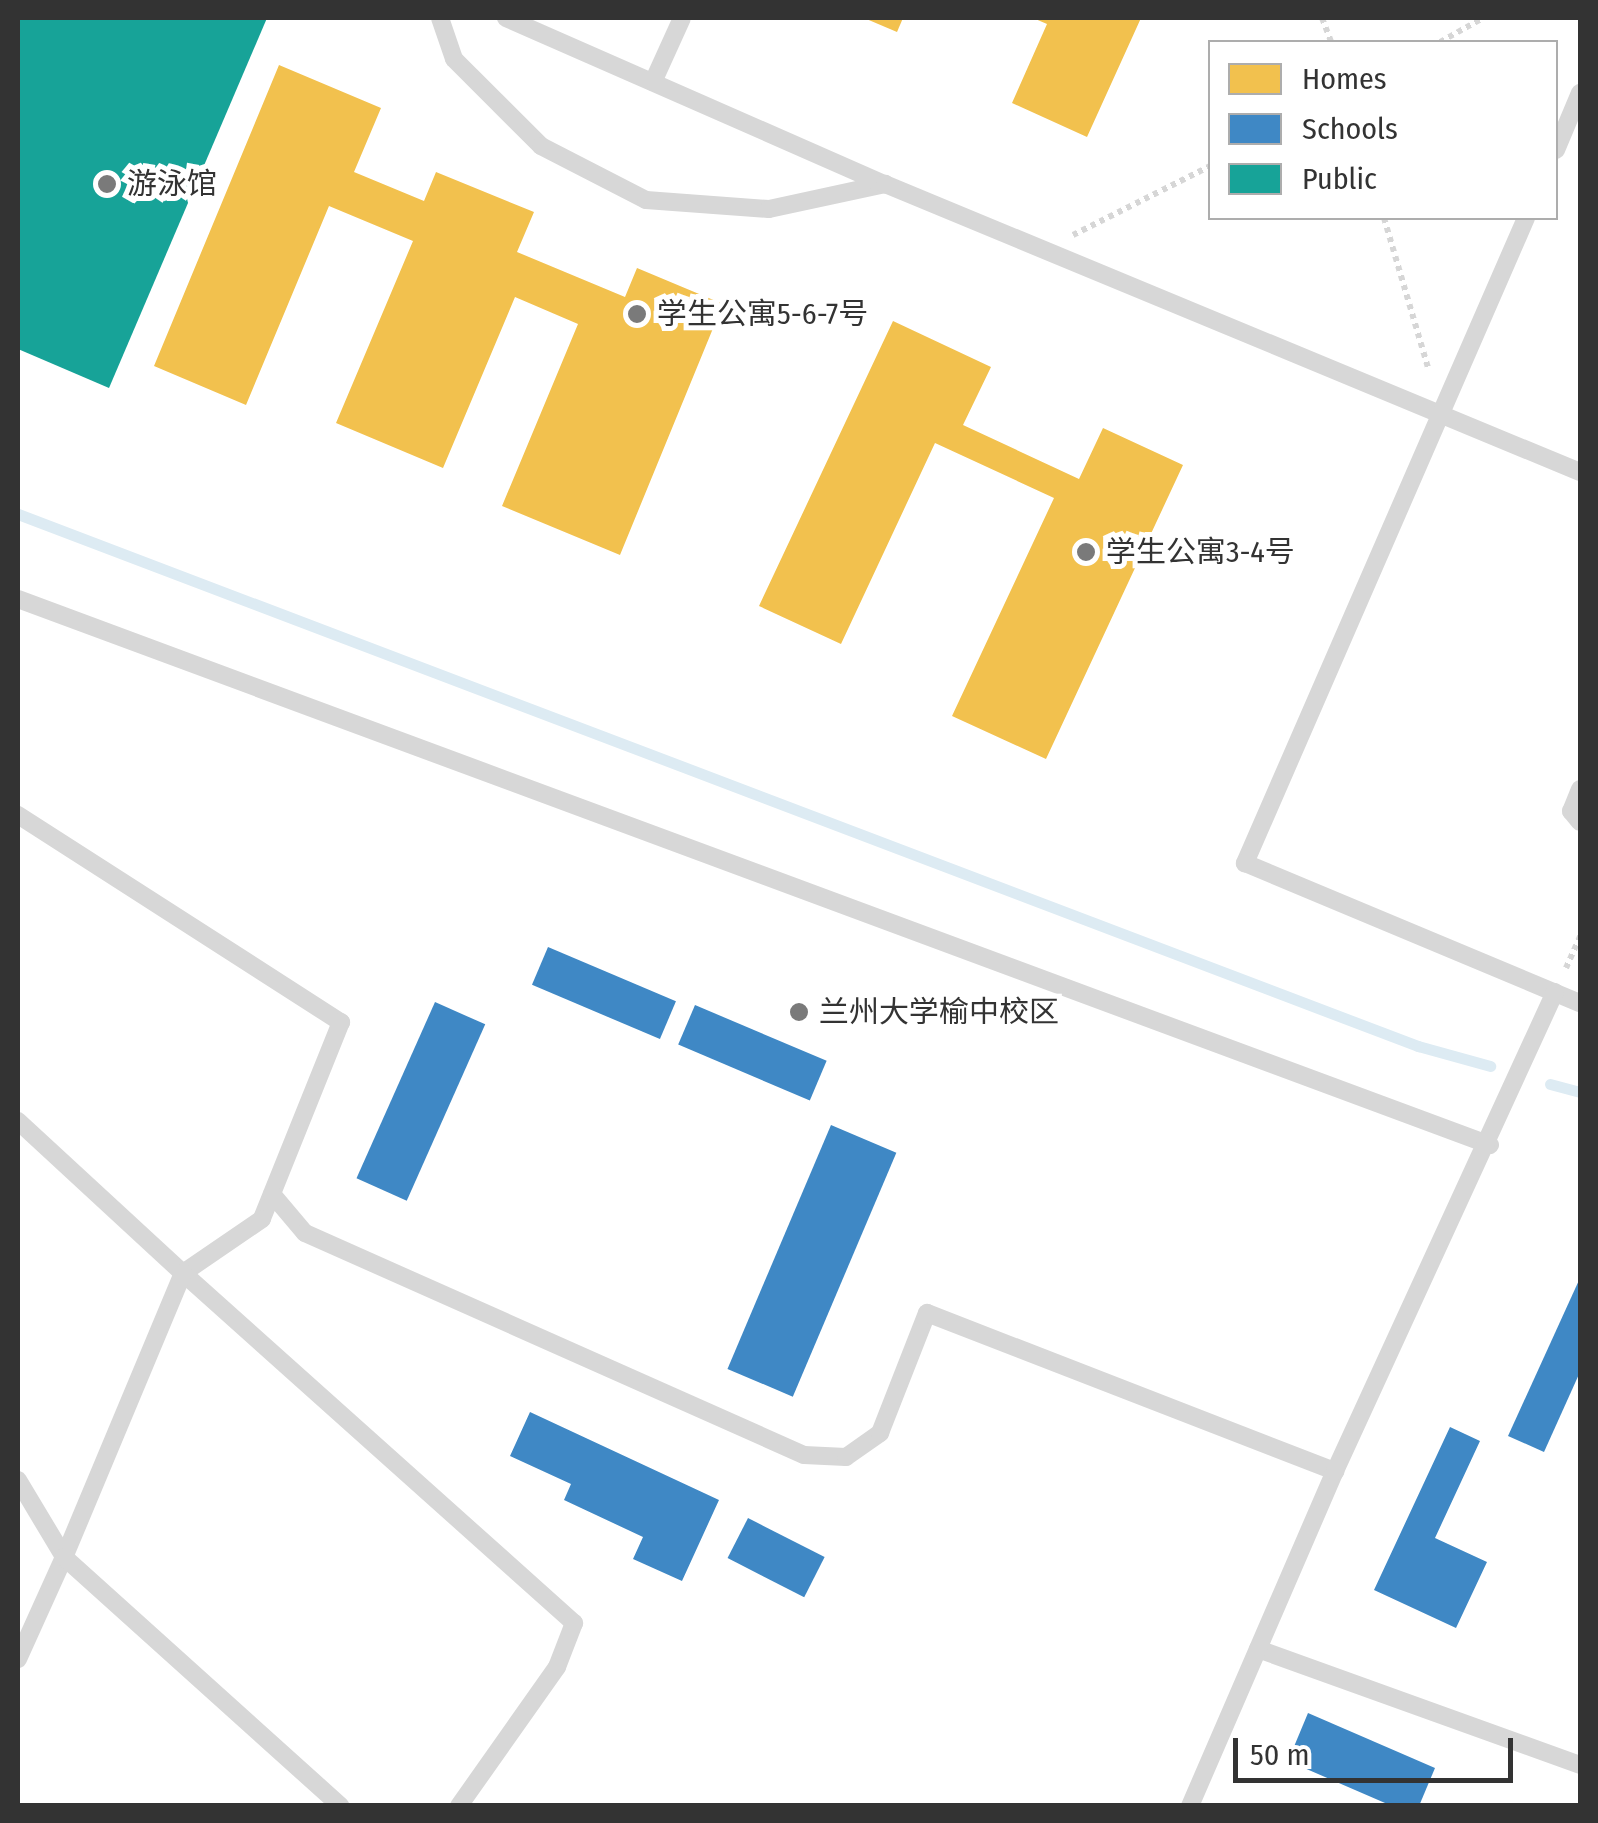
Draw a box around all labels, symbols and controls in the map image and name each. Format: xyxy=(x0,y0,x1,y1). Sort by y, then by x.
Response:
legend xyxy=(1208,40,1558,220)
text: Homes xyxy=(1302,61,1387,97)
text: Schools xyxy=(1302,111,1398,147)
text: Public xyxy=(1302,161,1377,197)
place label: 游泳馆 xyxy=(127,166,217,202)
marker: 游泳馆 xyxy=(96,173,118,195)
place label: 学生公寓5-6-7号 xyxy=(657,296,868,332)
marker: 学生公寓5-6-7号 xyxy=(626,303,648,325)
place label: 学生公寓3-4号 xyxy=(1106,534,1295,570)
marker: 学生公寓3-4号 xyxy=(1075,541,1097,563)
place label: 兰州大学榆中校区 xyxy=(819,994,1059,1030)
marker: 兰州大学榆中校区 xyxy=(788,1001,810,1023)
scale bar xyxy=(1238,1718,1518,1780)
text: 50 m xyxy=(1250,1737,1310,1773)

